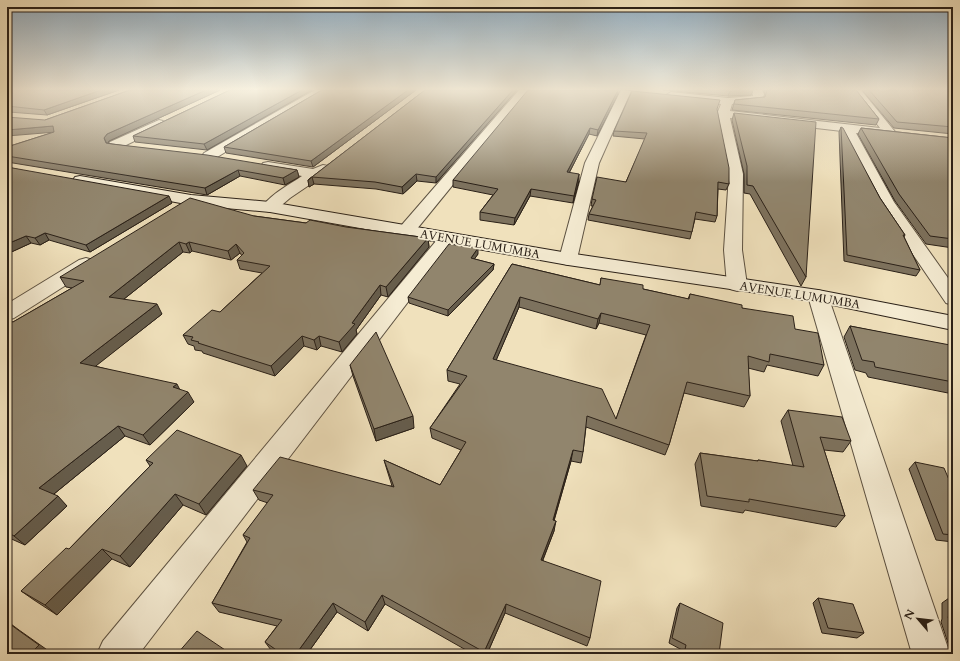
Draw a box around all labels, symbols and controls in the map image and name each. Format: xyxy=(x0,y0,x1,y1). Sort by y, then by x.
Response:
street label: AVENUE LUMUMBA xyxy=(419,226,542,263)
street label: AVENUE LUMUMBA xyxy=(739,278,862,312)
north arrow xyxy=(898,599,938,639)
text: N xyxy=(901,606,919,622)

